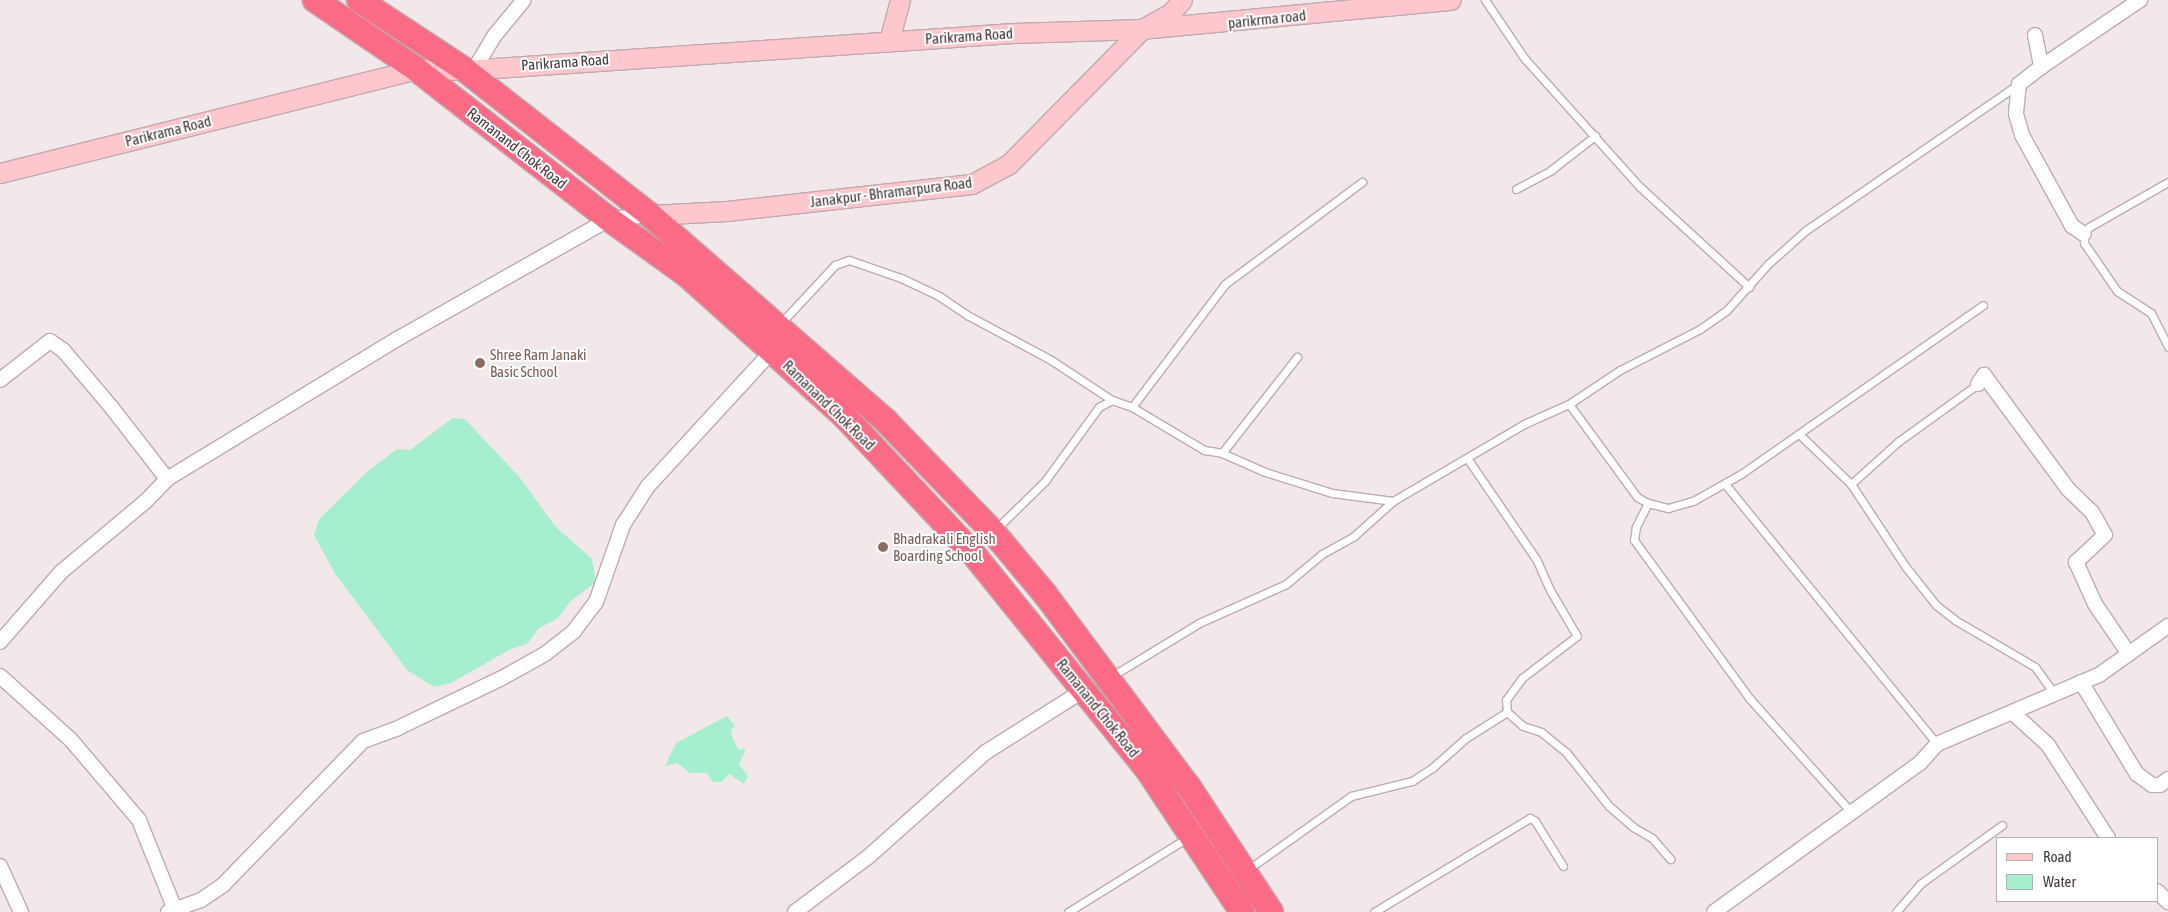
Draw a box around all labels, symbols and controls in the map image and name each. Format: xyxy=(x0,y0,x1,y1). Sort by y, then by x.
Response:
street label: parikrma road xyxy=(1227,6,1307,32)
street label: Parikrama Road xyxy=(924,24,1014,48)
street label: Parikrama Road xyxy=(520,50,610,74)
street label: Ramanand Chok Road xyxy=(464,104,570,192)
street label: Parikrama Road xyxy=(123,112,213,150)
street label: Janakpur - Bhramarpura Road xyxy=(809,173,973,211)
place label: Shree Ram Janaki Basic School xyxy=(490,345,587,380)
street label: Ramanand Chok Road xyxy=(779,356,879,454)
marker: Shree Ram Janaki Basic School xyxy=(474,357,486,369)
place label: Bhadrakali English Boarding School xyxy=(893,529,996,564)
marker: Bhadrakali English Boarding School xyxy=(877,541,889,553)
street label: Ramanand Chok Road xyxy=(1053,655,1143,761)
legend xyxy=(1996,837,2158,902)
text: Road xyxy=(2043,848,2072,865)
text: Water xyxy=(2043,873,2076,890)

